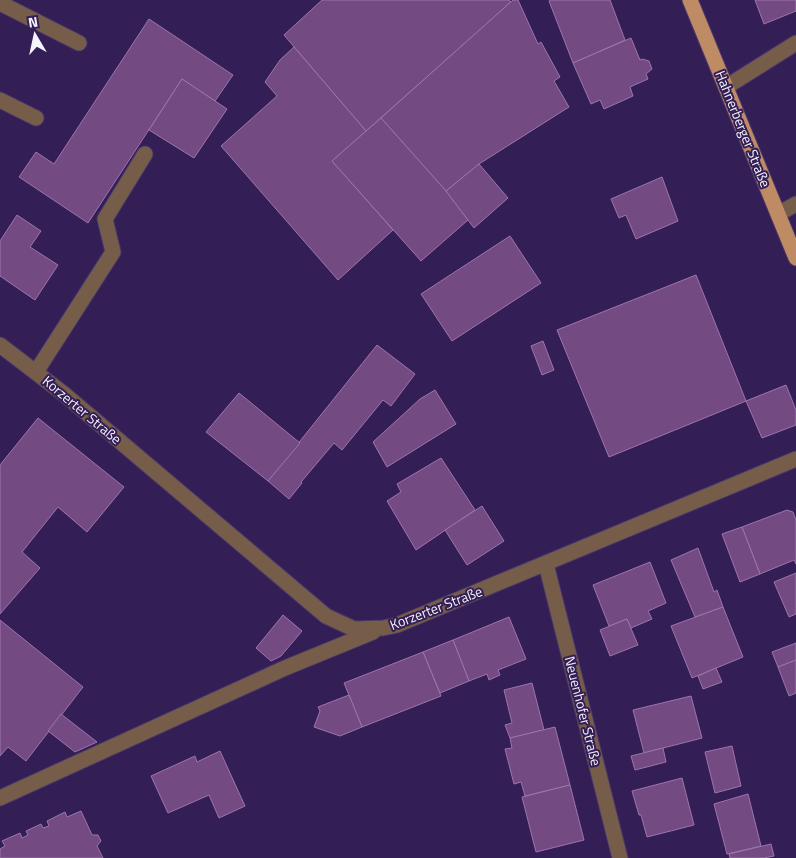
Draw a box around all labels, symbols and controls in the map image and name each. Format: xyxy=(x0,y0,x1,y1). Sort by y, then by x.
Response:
north arrow xyxy=(10,10,60,60)
text: N xyxy=(26,11,39,33)
street label: Hahnerberger Straße xyxy=(710,67,776,190)
street label: Korzerter Straße xyxy=(38,370,126,449)
street label: Korzerter Straße xyxy=(387,580,485,635)
street label: Neuenhofer Straße xyxy=(560,654,607,768)

